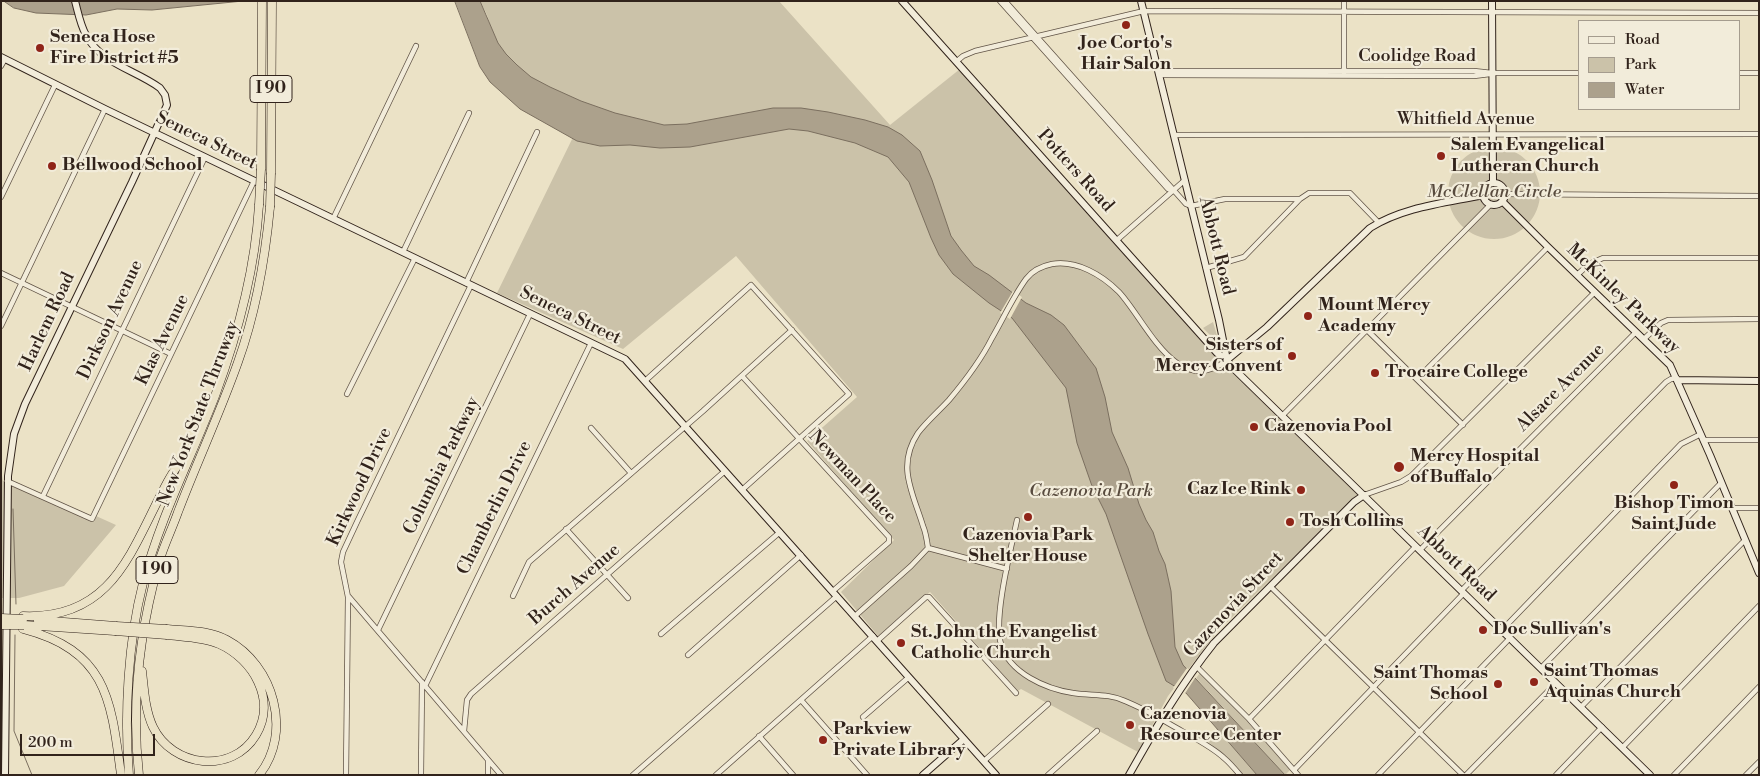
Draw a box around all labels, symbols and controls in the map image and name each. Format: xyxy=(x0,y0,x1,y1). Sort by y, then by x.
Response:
marker: Joe Corto's Hair Salon xyxy=(1120,19,1132,31)
legend xyxy=(1578,20,1740,110)
place label: Seneca Hose Fire District #5 xyxy=(50,27,179,70)
text: Road xyxy=(1625,30,1660,49)
place label: Joe Corto's Hair Salon xyxy=(1080,33,1172,76)
marker: Seneca Hose Fire District #5 xyxy=(34,42,46,54)
street label: Coolidge Road xyxy=(1358,46,1476,68)
text: Park xyxy=(1625,55,1656,74)
road number: I 90 xyxy=(250,76,292,102)
text: Water xyxy=(1625,80,1664,99)
street label: Seneca Street xyxy=(152,107,260,175)
street label: Whitfield Avenue xyxy=(1397,109,1535,131)
street label: Potters Road xyxy=(1032,125,1118,217)
place label: Salem Evangelical Lutheran Church xyxy=(1451,135,1605,178)
marker: Salem Evangelical Lutheran Church xyxy=(1435,150,1447,162)
place label: Bellwood School xyxy=(62,155,202,177)
marker: Bellwood School xyxy=(46,160,58,172)
park label: McClellan Circle xyxy=(1427,182,1561,204)
street label: Abbott Road xyxy=(1193,195,1239,297)
street label: McKinley Parkway xyxy=(1562,239,1684,359)
street label: Dirkson Avenue xyxy=(74,257,148,383)
street label: Harlem Road xyxy=(16,269,80,375)
street label: Seneca Street xyxy=(516,282,624,350)
street label: Klas Avenue xyxy=(132,291,194,389)
place label: Mount Mercy Academy xyxy=(1318,295,1430,338)
marker: Mount Mercy Academy xyxy=(1302,310,1314,322)
street label: New York State Thruway xyxy=(154,318,244,510)
place label: Sisters of Mercy Convent xyxy=(1155,335,1282,378)
street label: Alsace Avenue xyxy=(1512,339,1610,437)
marker: Sisters of Mercy Convent xyxy=(1286,350,1298,362)
place label: Trocaire College xyxy=(1385,362,1528,384)
marker: Trocaire College xyxy=(1369,367,1381,379)
street label: Columbia Parkway xyxy=(399,394,485,538)
place label: Cazenovia Pool xyxy=(1264,416,1392,438)
marker: Cazenovia Pool xyxy=(1248,421,1260,433)
street label: Kirkwood Drive xyxy=(323,424,397,550)
street label: Newman Place xyxy=(804,426,900,528)
street label: Chamberlin Drive xyxy=(453,438,537,578)
place label: Mercy Hospital of Buffalo xyxy=(1410,446,1539,488)
marker: Mercy Hospital of Buffalo xyxy=(1392,460,1406,474)
place label: Caz Ice Rink xyxy=(1187,479,1291,501)
marker: Bishop Timon Saint Jude xyxy=(1668,479,1680,491)
park label: Cazenovia Park xyxy=(1029,481,1153,503)
marker: Caz Ice Rink xyxy=(1295,484,1307,496)
place label: Bishop Timon Saint Jude xyxy=(1614,493,1734,536)
marker: Cazenovia Park Shelter House xyxy=(1022,511,1034,523)
place label: Tosh Collins xyxy=(1300,511,1403,533)
marker: Tosh Collins xyxy=(1284,516,1296,528)
street label: Abbott Road xyxy=(1412,521,1500,607)
place label: Cazenovia Park Shelter House xyxy=(963,525,1093,568)
street label: Burch Avenue xyxy=(525,540,625,630)
street label: Cazenovia Street xyxy=(1180,548,1288,662)
road number: I 90 xyxy=(136,556,178,584)
place label: Doc Sullivan's xyxy=(1493,619,1611,641)
place label: St. John the Evangelist Catholic Church xyxy=(911,622,1097,664)
marker: Doc Sullivan's xyxy=(1477,624,1489,636)
marker: St. John the Evangelist Catholic Church xyxy=(895,637,907,649)
place label: Saint Thomas Aquinas Church xyxy=(1544,661,1681,704)
place label: Saint Thomas School xyxy=(1374,663,1488,706)
marker: Saint Thomas Aquinas Church xyxy=(1528,676,1540,688)
marker: Saint Thomas School xyxy=(1492,678,1504,690)
place label: Cazenovia Resource Center xyxy=(1140,704,1282,746)
place label: Parkview Private Library xyxy=(833,719,965,762)
marker: Cazenovia Resource Center xyxy=(1124,719,1136,731)
scale bar xyxy=(22,724,158,756)
text: 200 m xyxy=(28,733,73,752)
marker: Parkview Private Library xyxy=(817,734,829,746)

